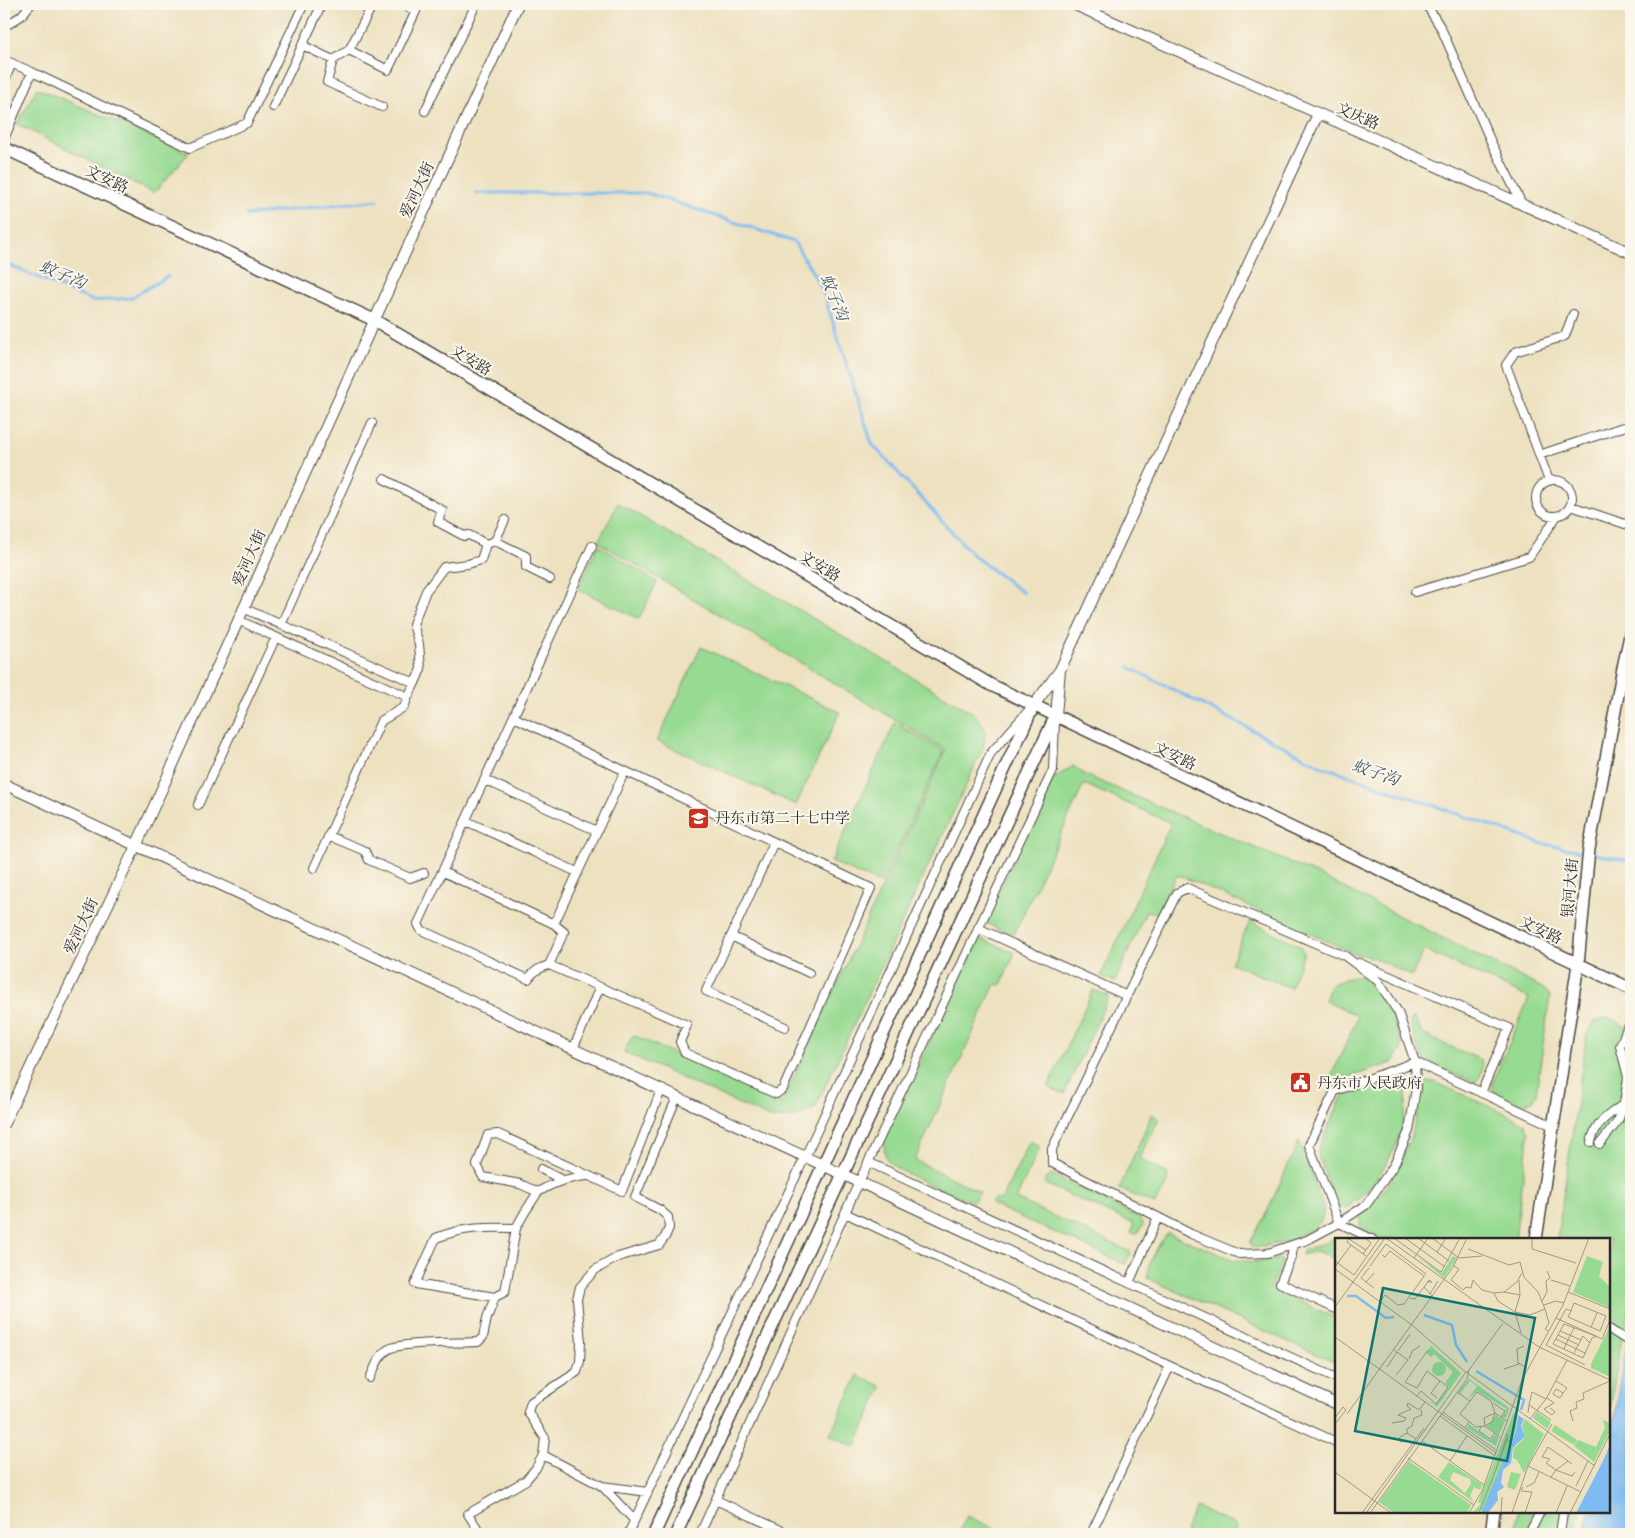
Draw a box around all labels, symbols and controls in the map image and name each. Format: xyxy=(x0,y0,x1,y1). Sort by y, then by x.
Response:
street label: 文庆路 xyxy=(1334,99,1382,133)
street label: 爱河大街 xyxy=(396,159,438,221)
street label: 文安路 xyxy=(83,161,131,197)
water label: 蚊子沟 xyxy=(37,256,91,294)
water label: 蚊子沟 xyxy=(817,271,853,326)
street label: 文安路 xyxy=(447,341,495,379)
street label: 爱河大街 xyxy=(229,527,269,589)
street label: 文安路 xyxy=(796,547,844,585)
street label: 文安路 xyxy=(1151,738,1199,774)
water label: 蚊子沟 xyxy=(1350,756,1404,790)
school or university icon: 丹东市第二十七中学 xyxy=(687,806,711,830)
place label: 丹东市第二十七中学 xyxy=(715,809,850,827)
street label: 银河大街 xyxy=(1558,857,1582,919)
street label: 爱河大街 xyxy=(60,895,102,957)
street label: 文安路 xyxy=(1517,912,1565,948)
public building icon: 丹东市人民政府 xyxy=(1289,1071,1313,1095)
place label: 丹东市人民政府 xyxy=(1317,1074,1422,1092)
inset map xyxy=(1335,1238,1610,1513)

